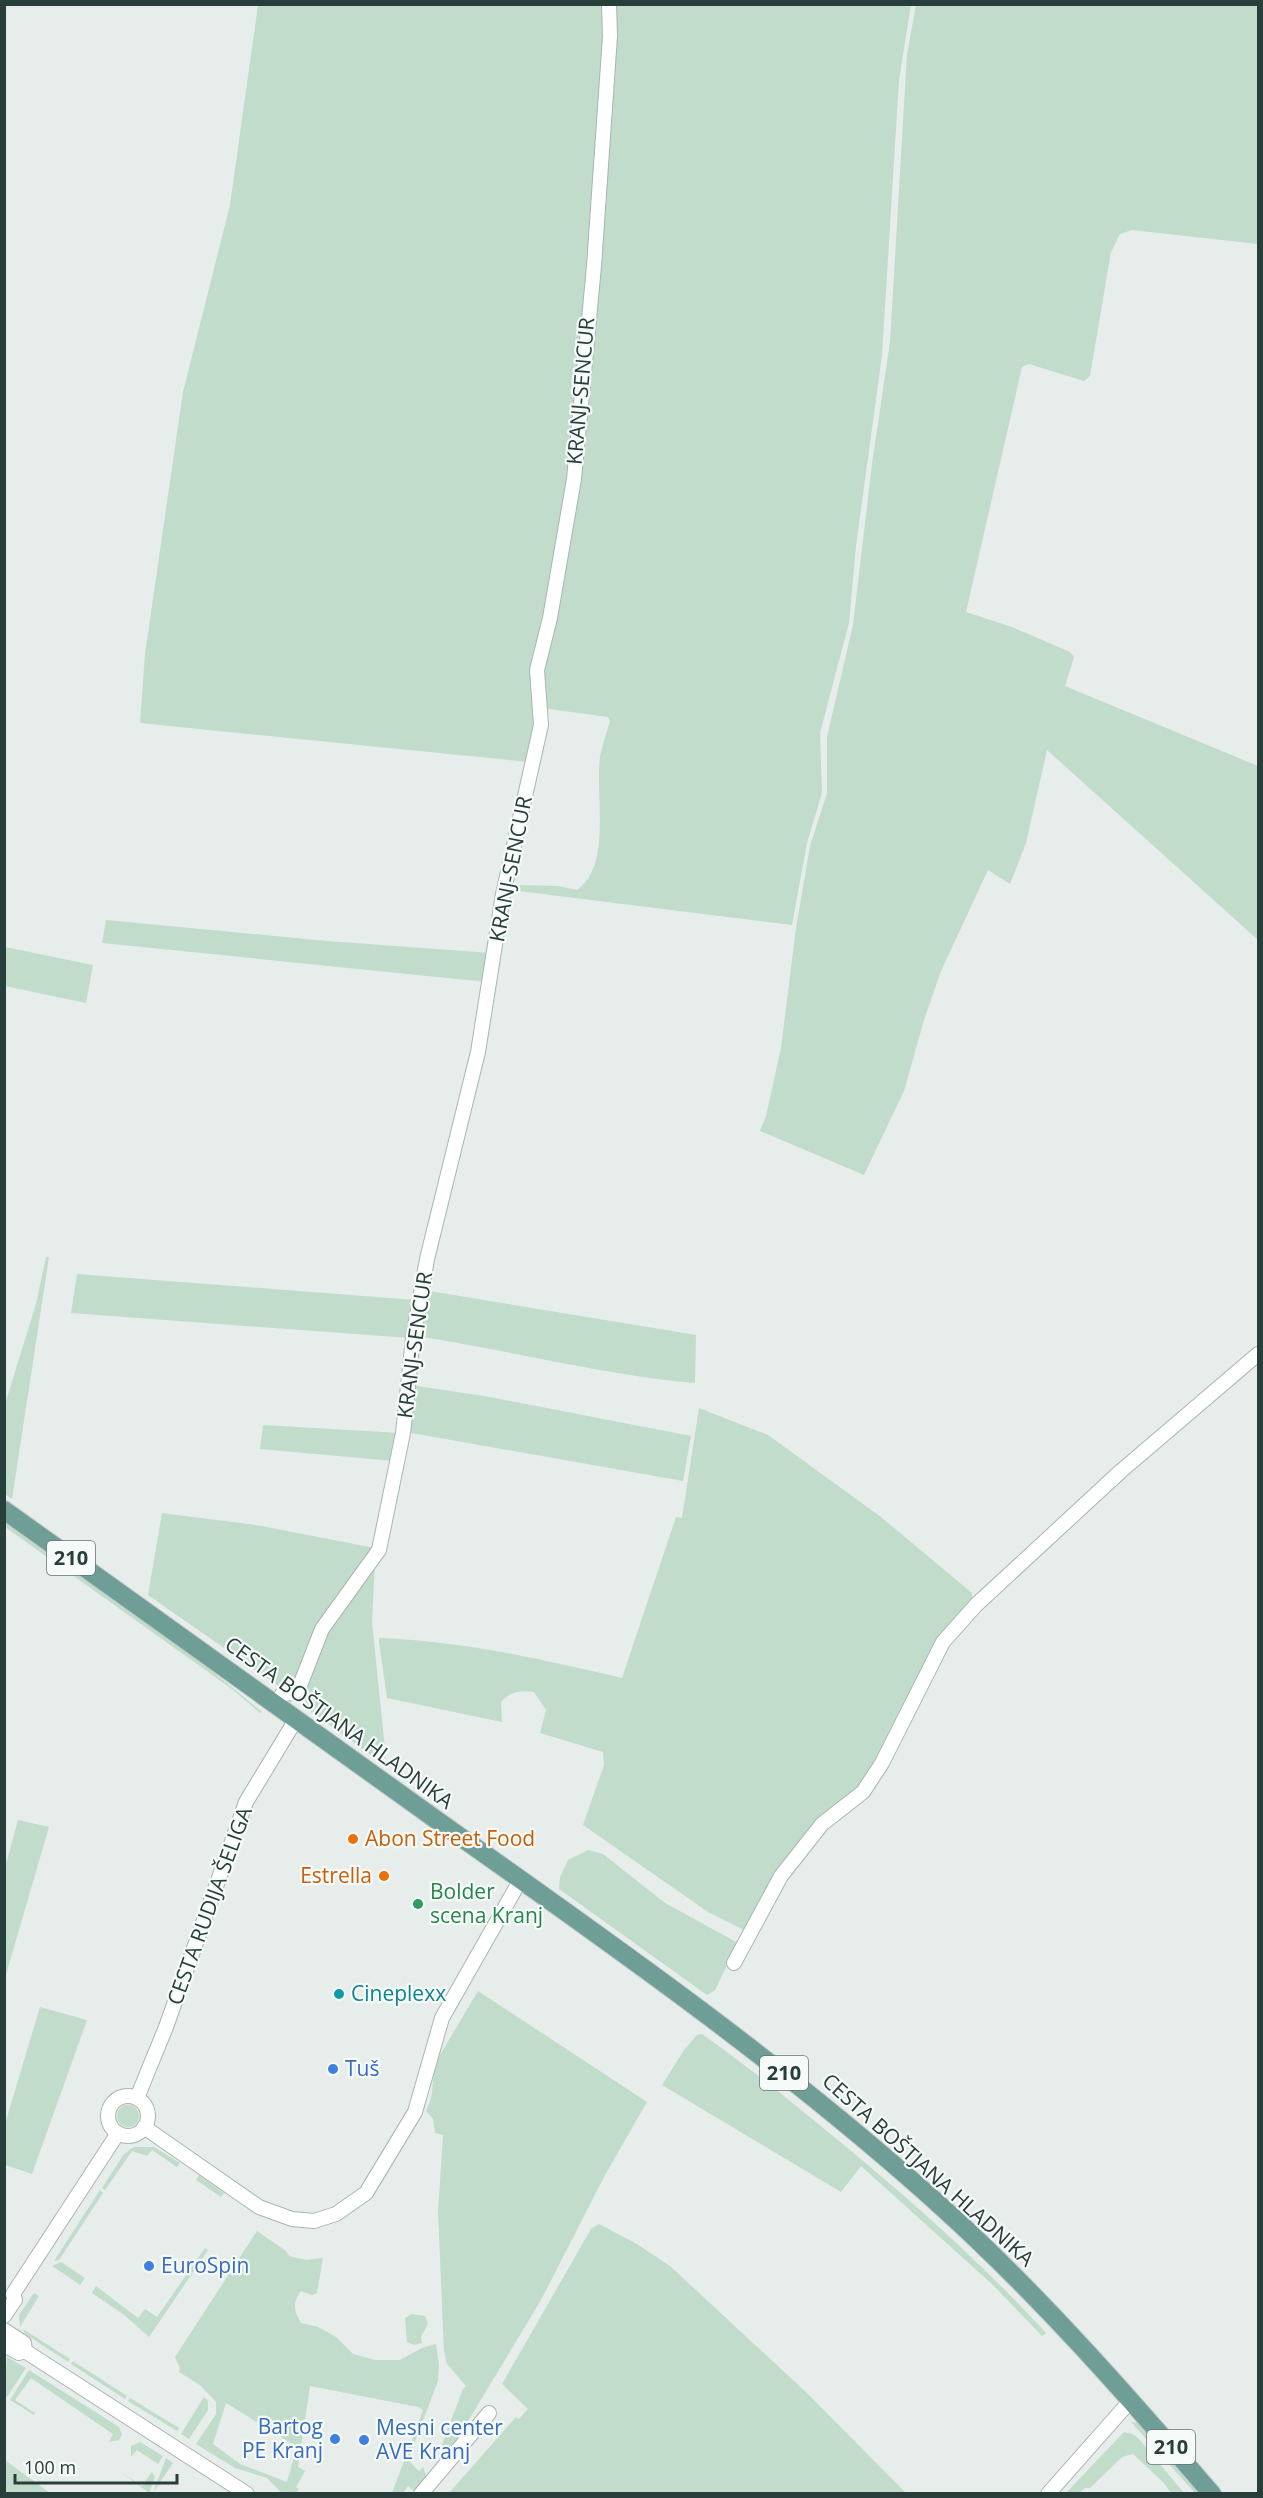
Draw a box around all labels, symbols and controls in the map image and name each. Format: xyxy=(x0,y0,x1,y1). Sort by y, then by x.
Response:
street label: KRANJ-SENCUR xyxy=(560,316,600,466)
street label: KRANJ-SENCUR xyxy=(482,794,538,944)
street label: KRANJ-SENCUR xyxy=(390,1270,438,1420)
road number: 210 xyxy=(47,1541,95,1575)
street label: CESTA BOŠTJANA HLADNIKA xyxy=(220,1630,460,1815)
street label: CESTA RUDIJA ŠELIGA xyxy=(160,1802,258,2009)
place label: Abon Street Food xyxy=(365,1824,535,1852)
marker: Abon Street Food xyxy=(346,1832,360,1846)
place label: Estrella xyxy=(300,1861,372,1889)
marker: Estrella xyxy=(377,1869,391,1883)
place label: Bolder scena Kranj xyxy=(430,1877,543,1929)
marker: Bolder scena Kranj xyxy=(411,1897,425,1911)
place label: Cineplexx xyxy=(351,1979,446,2007)
marker: Cineplexx xyxy=(332,1987,346,2001)
place label: Tuš xyxy=(345,2054,379,2082)
road number: 210 xyxy=(760,2056,808,2090)
marker: Tuš xyxy=(326,2062,340,2076)
street label: CESTA BOŠTJANA HLADNIKA xyxy=(817,2067,1041,2272)
place label: EuroSpin xyxy=(161,2251,249,2279)
marker: EuroSpin xyxy=(142,2259,156,2273)
place label: Bartog PE Kranj xyxy=(242,2412,323,2464)
place label: Mesni center AVE Kranj xyxy=(376,2413,503,2465)
road number: 210 xyxy=(1147,2430,1195,2464)
marker: Bartog PE Kranj xyxy=(328,2432,342,2446)
marker: Mesni center AVE Kranj xyxy=(357,2433,371,2447)
scale bar xyxy=(15,2447,177,2485)
text: 100 m xyxy=(24,2455,76,2479)

